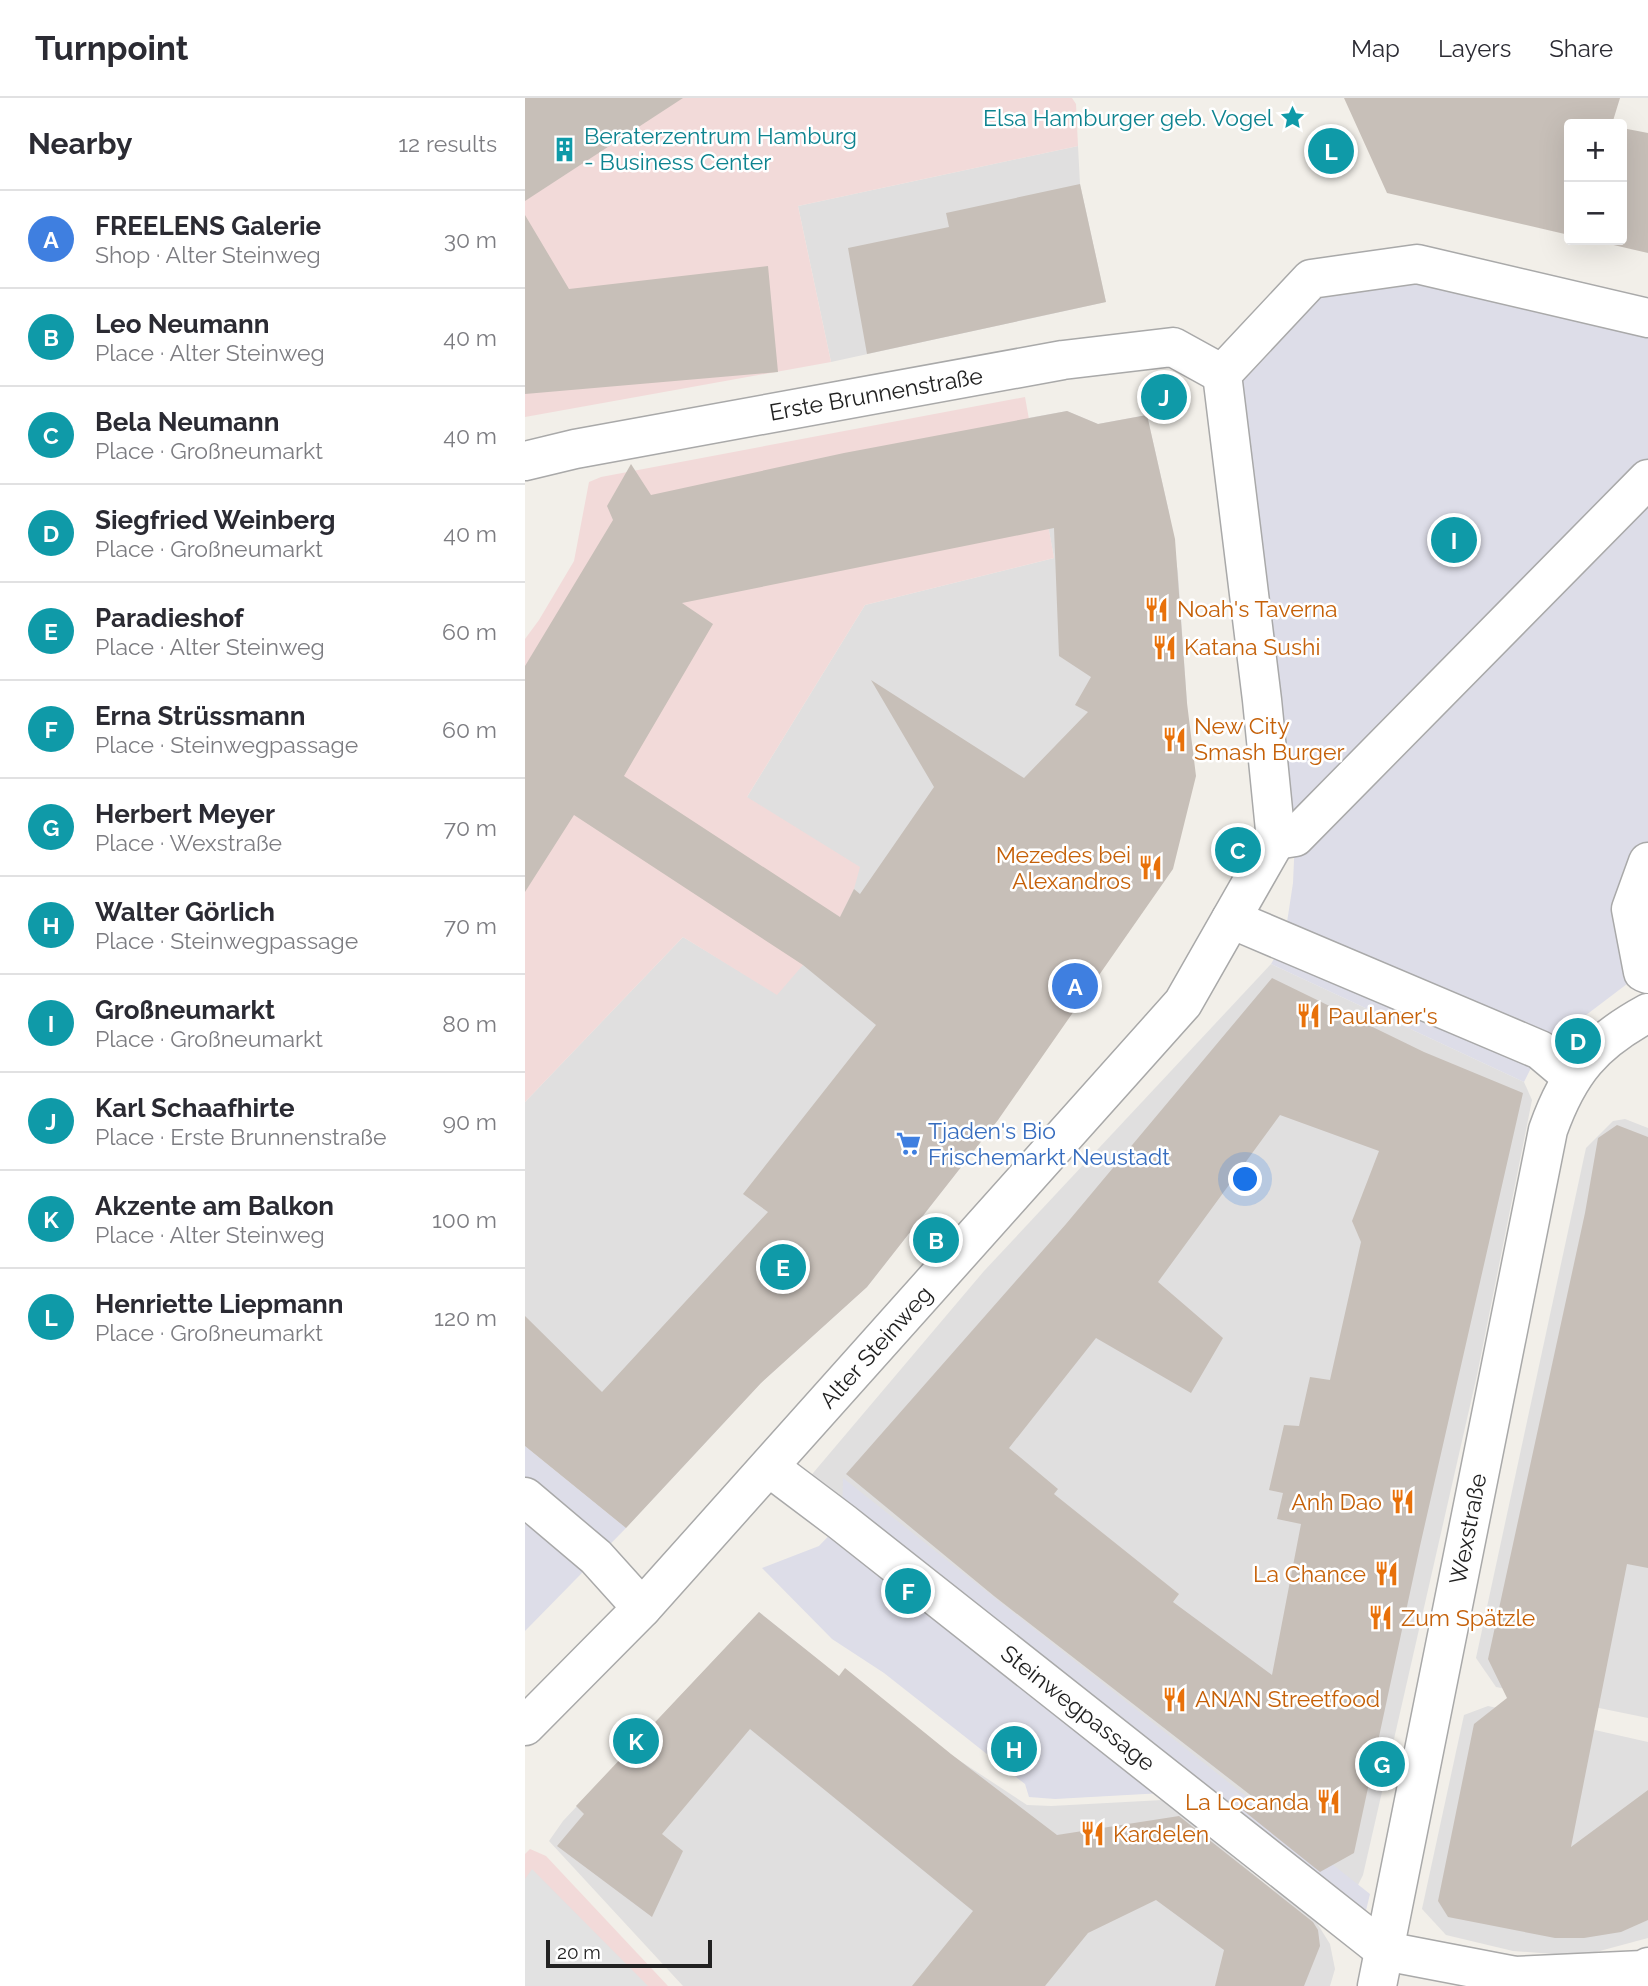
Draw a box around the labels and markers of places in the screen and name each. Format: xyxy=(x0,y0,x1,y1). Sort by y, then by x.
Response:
place label: Elsa Hamburger geb. Vogel xyxy=(983,104,1274,131)
place icon: Elsa Hamburger geb. Vogel xyxy=(1279,104,1307,132)
place label: Beraterzentrum Hamburg - Business Center xyxy=(584,122,857,175)
pin: L xyxy=(1308,125,1354,177)
building icon: Beraterzentrum Hamburg - Business Center xyxy=(550,135,578,163)
pin: J xyxy=(1141,371,1187,423)
pin: I xyxy=(1431,514,1477,566)
restaurant icon: Noah's Taverna xyxy=(1143,595,1171,623)
place label: Noah's Taverna xyxy=(1177,595,1338,622)
restaurant icon: Katana Sushi xyxy=(1150,633,1178,661)
place label: Katana Sushi xyxy=(1184,633,1320,660)
place label: New City Smash Burger xyxy=(1194,712,1345,765)
restaurant icon: New City Smash Burger xyxy=(1160,725,1188,753)
pin: C xyxy=(1215,824,1261,876)
place label: Mezedes bei Alexandros xyxy=(996,841,1131,894)
restaurant icon: Mezedes bei Alexandros xyxy=(1137,854,1165,882)
pin: A xyxy=(1052,960,1098,1012)
restaurant icon: Paulaner's xyxy=(1294,1002,1322,1030)
place label: Paulaner's xyxy=(1328,1002,1438,1029)
pin: D xyxy=(1555,1015,1601,1067)
place label: Tjaden's Bio Frischemarkt Neustadt xyxy=(928,1117,1170,1170)
supermarket icon: Tjaden's Bio Frischemarkt Neustadt xyxy=(894,1130,922,1158)
pin: B xyxy=(913,1214,959,1266)
pin: E xyxy=(760,1241,806,1293)
place label: Anh Dao xyxy=(1291,1488,1382,1515)
restaurant icon: Anh Dao xyxy=(1388,1488,1416,1516)
place label: La Chance xyxy=(1253,1560,1366,1587)
restaurant icon: La Chance xyxy=(1372,1560,1400,1588)
pin: F xyxy=(885,1565,931,1617)
restaurant icon: Zum Spätzle xyxy=(1367,1604,1395,1632)
place label: Zum Spätzle xyxy=(1401,1604,1535,1631)
restaurant icon: ANAN Streetfood xyxy=(1161,1685,1189,1713)
place label: ANAN Streetfood xyxy=(1195,1685,1380,1712)
pin: K xyxy=(613,1715,659,1767)
pin: H xyxy=(991,1723,1037,1775)
pin: G xyxy=(1359,1738,1405,1790)
place label: La Locanda xyxy=(1185,1788,1309,1815)
restaurant icon: La Locanda xyxy=(1315,1788,1343,1816)
restaurant icon: Kardelen xyxy=(1079,1820,1107,1848)
place label: Kardelen xyxy=(1113,1820,1209,1847)

